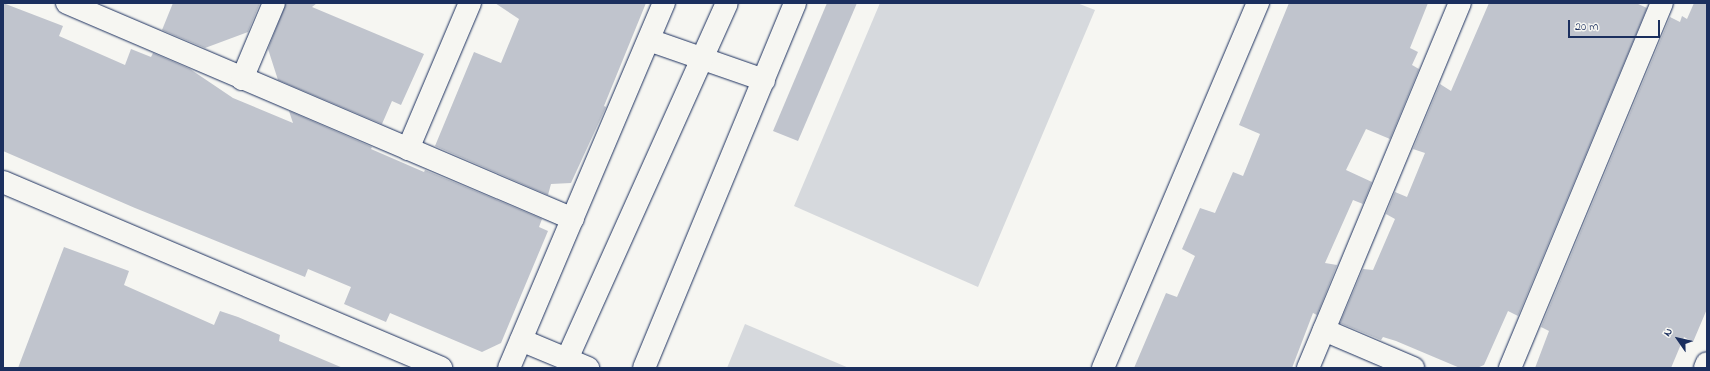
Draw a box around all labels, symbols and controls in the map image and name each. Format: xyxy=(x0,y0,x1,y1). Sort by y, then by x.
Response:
scale bar xyxy=(1570,12,1662,38)
text: 20 m xyxy=(1575,18,1598,36)
north arrow xyxy=(1658,319,1698,359)
text: N xyxy=(1659,325,1677,340)

